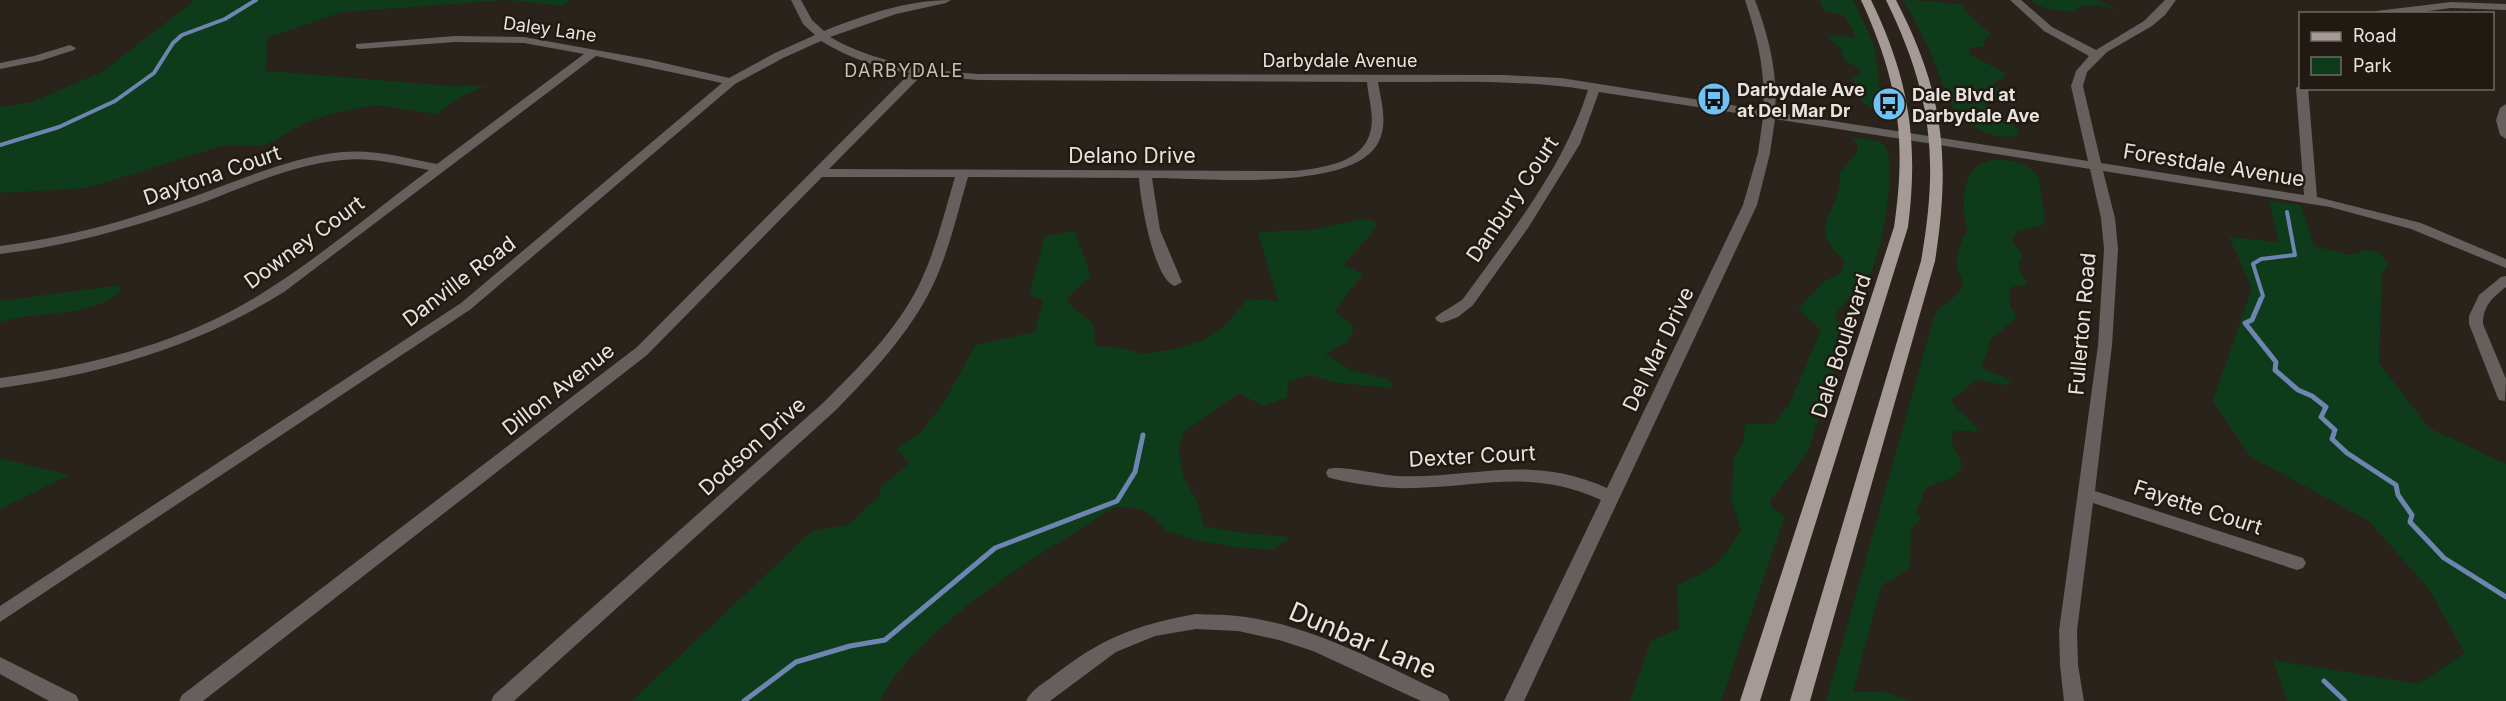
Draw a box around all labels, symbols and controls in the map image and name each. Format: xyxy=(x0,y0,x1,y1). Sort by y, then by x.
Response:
street label: Daley Lane xyxy=(502,12,598,46)
legend xyxy=(2299,12,2494,90)
text: Road xyxy=(2353,25,2396,46)
street label: Darbydale Avenue xyxy=(1263,50,1417,71)
text: Park xyxy=(2353,55,2392,76)
district label: DARBYDALE xyxy=(844,60,964,81)
place label: Darbydale Ave at Del Mar Dr xyxy=(1737,79,1865,121)
bus stop icon: Darbydale Ave at Del Mar Dr xyxy=(1696,81,1732,117)
place label: Dale Blvd at Darbydale Ave xyxy=(1912,84,2040,126)
bus stop icon: Dale Blvd at Darbydale Ave xyxy=(1871,86,1907,122)
street label: Danbury Court xyxy=(1461,131,1563,267)
street label: Forestdale Avenue xyxy=(2121,138,2307,192)
street label: Daytona Court xyxy=(140,140,284,210)
street label: Delano Drive xyxy=(1068,143,1196,168)
street label: Downey Court xyxy=(239,190,369,294)
street label: Danville Road xyxy=(398,230,520,332)
street label: Fullerton Road xyxy=(2063,252,2101,396)
street label: Dale Boulevard xyxy=(1806,271,1876,421)
street label: Del Mar Drive xyxy=(1617,283,1699,415)
street label: Dillon Avenue xyxy=(497,338,619,440)
street label: Dodson Drive xyxy=(694,392,810,500)
street label: Dexter Court xyxy=(1408,440,1536,472)
street label: Fayette Court xyxy=(2131,474,2266,540)
street label: Dunbar Lane xyxy=(1285,595,1441,685)

